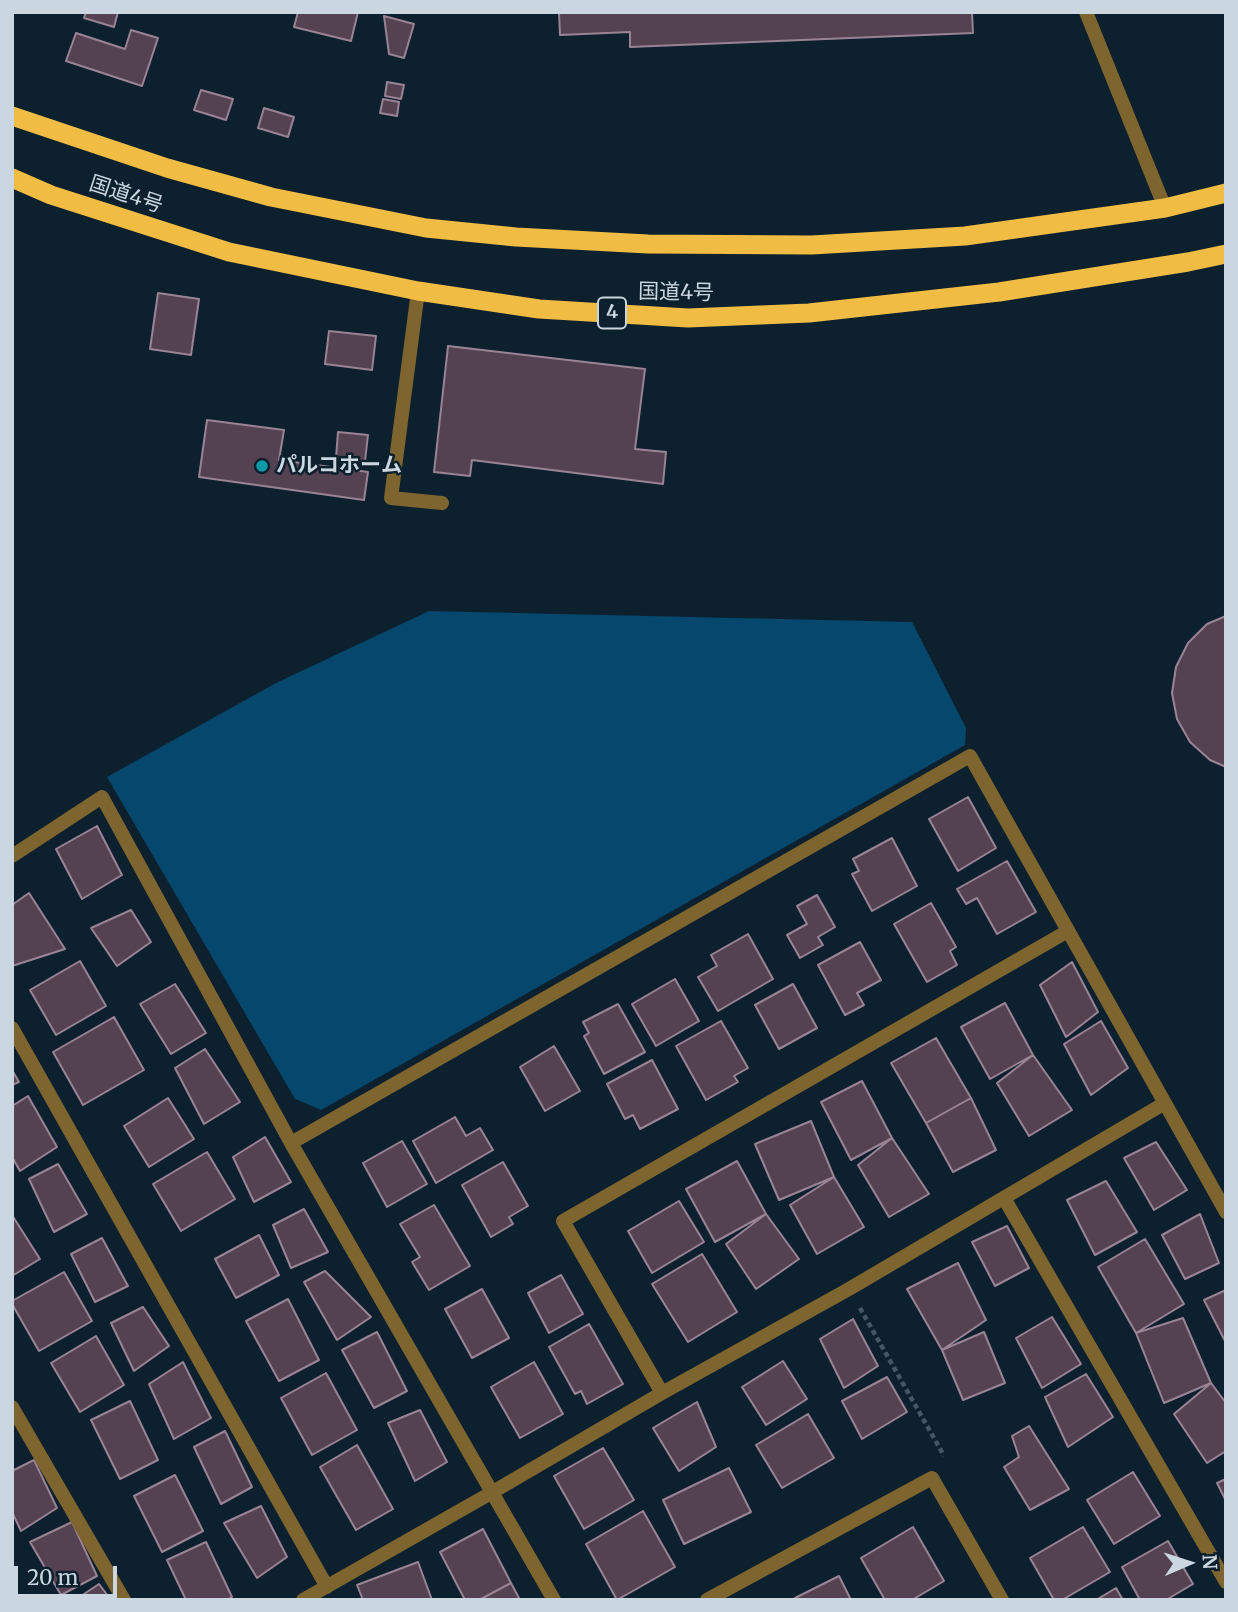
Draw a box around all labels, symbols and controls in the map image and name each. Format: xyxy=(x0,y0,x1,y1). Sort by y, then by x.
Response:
street label: 国道4号 xyxy=(86,171,166,219)
street label: 国道4号 xyxy=(638,280,714,306)
road number: 4 xyxy=(598,298,626,328)
place label: パルコホーム xyxy=(276,453,402,479)
marker: パルコホーム xyxy=(254,458,270,474)
north arrow xyxy=(1154,1528,1224,1598)
scale bar xyxy=(18,1552,121,1596)
text: N xyxy=(1198,1554,1222,1570)
text: 20 m xyxy=(27,1564,78,1591)

